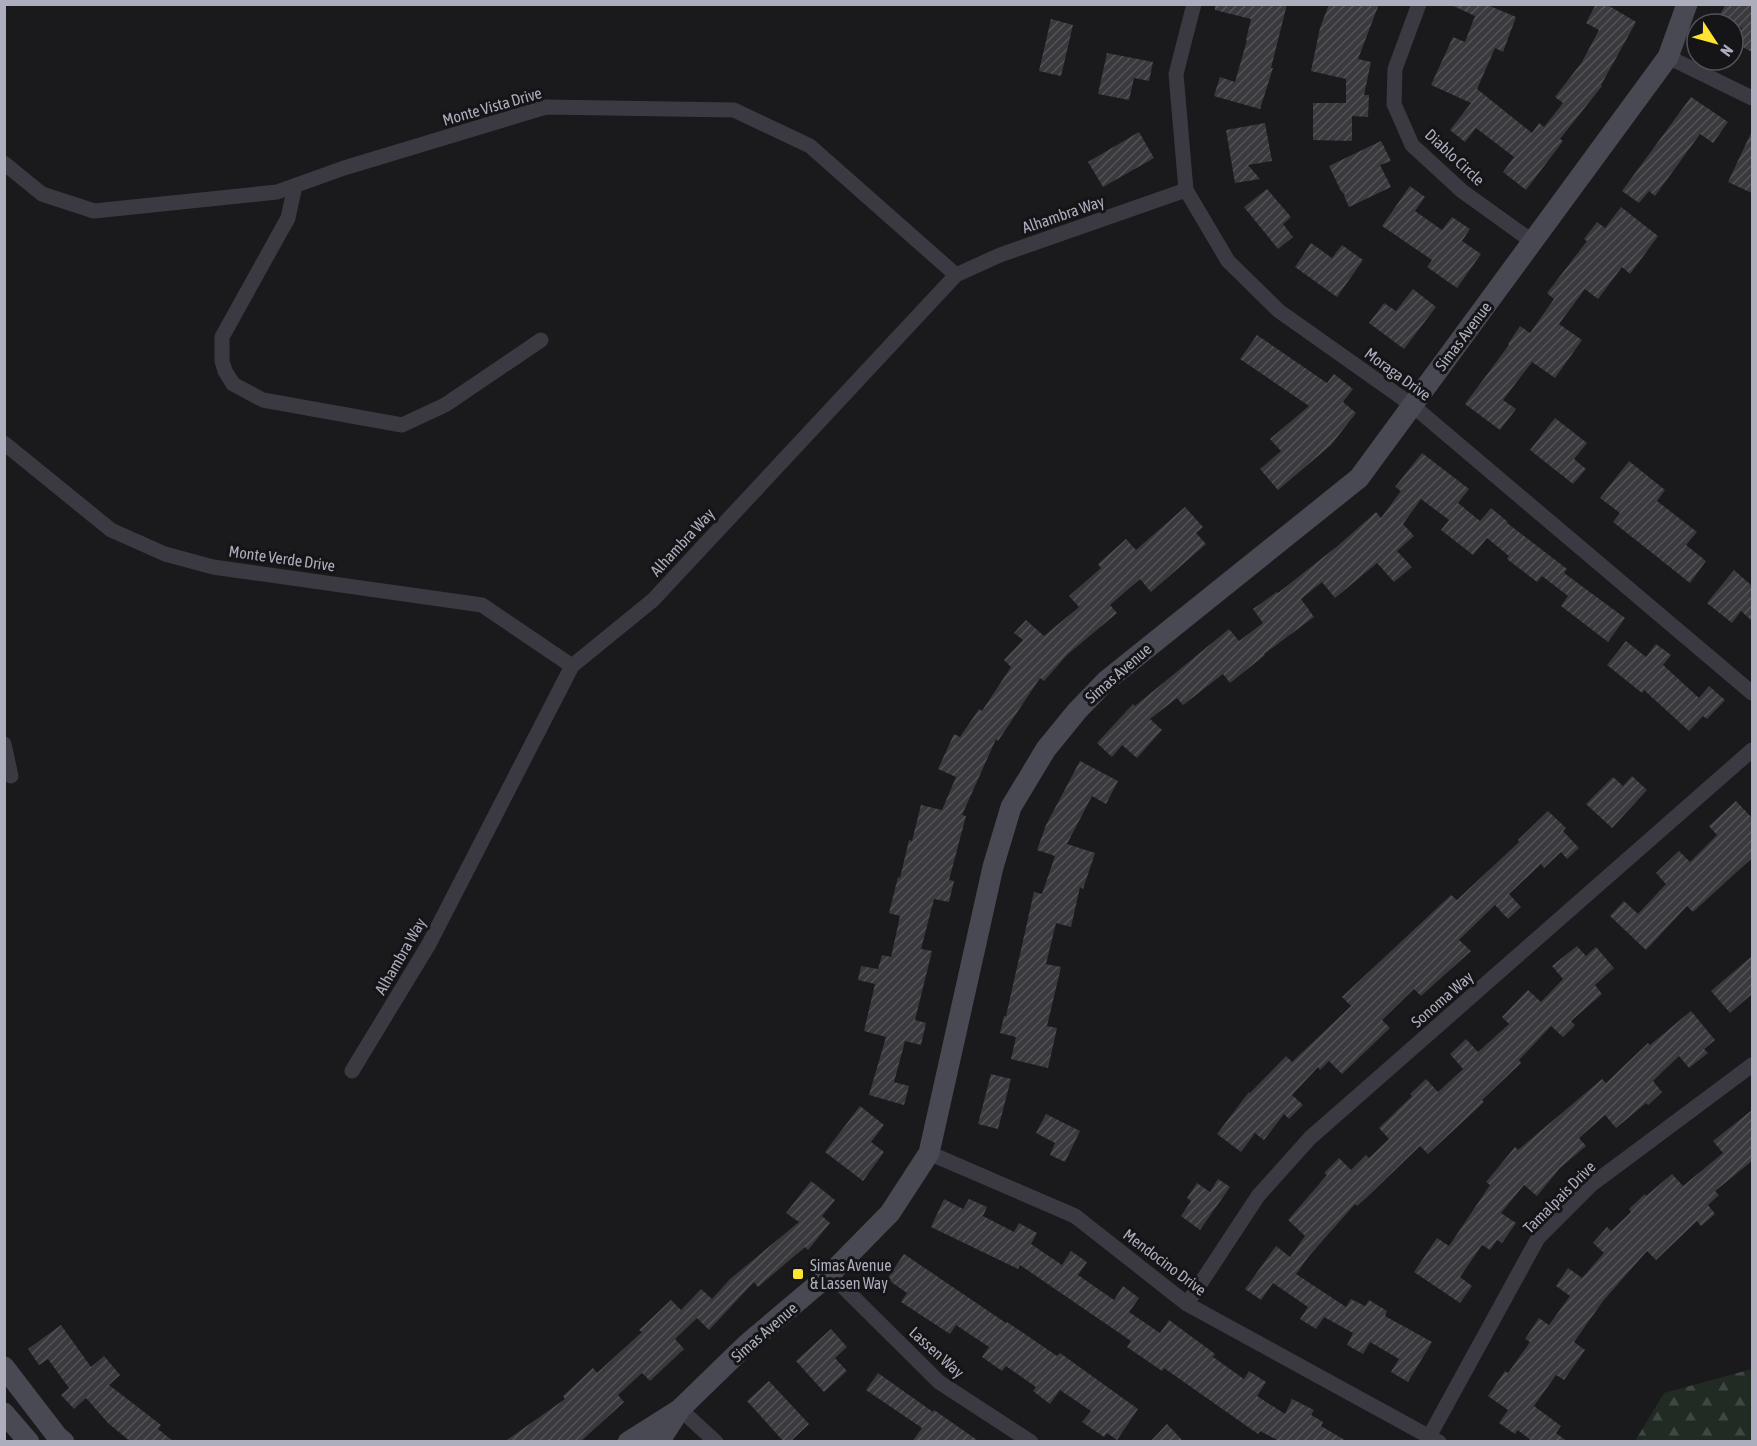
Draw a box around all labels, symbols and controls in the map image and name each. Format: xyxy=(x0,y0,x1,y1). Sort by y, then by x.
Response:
north arrow xyxy=(1685,12,1745,72)
text: N xyxy=(1717,42,1737,60)
street label: Monte Vista Drive xyxy=(440,83,544,129)
street label: Diablo Circle xyxy=(1422,125,1488,189)
street label: Alhambra Way xyxy=(1020,191,1107,237)
street label: Simas Avenue xyxy=(1431,298,1495,374)
street label: Moraga Drive xyxy=(1361,344,1435,405)
street label: Alhambra Way xyxy=(646,504,719,580)
street label: Monte Verde Drive xyxy=(228,542,336,574)
street label: Simas Avenue xyxy=(1081,639,1155,707)
street label: Alhambra Way xyxy=(371,914,430,998)
street label: Sonoma Way xyxy=(1407,967,1477,1031)
street label: Tamalpais Drive xyxy=(1519,1157,1599,1237)
street label: Mendocino Drive xyxy=(1120,1225,1210,1299)
place label: Simas Avenue & Lassen Way xyxy=(810,1256,892,1293)
marker: Simas Avenue & Lassen Way xyxy=(791,1267,805,1281)
street label: Simas Avenue xyxy=(727,1298,801,1366)
street label: Lassen Way xyxy=(905,1323,968,1382)

